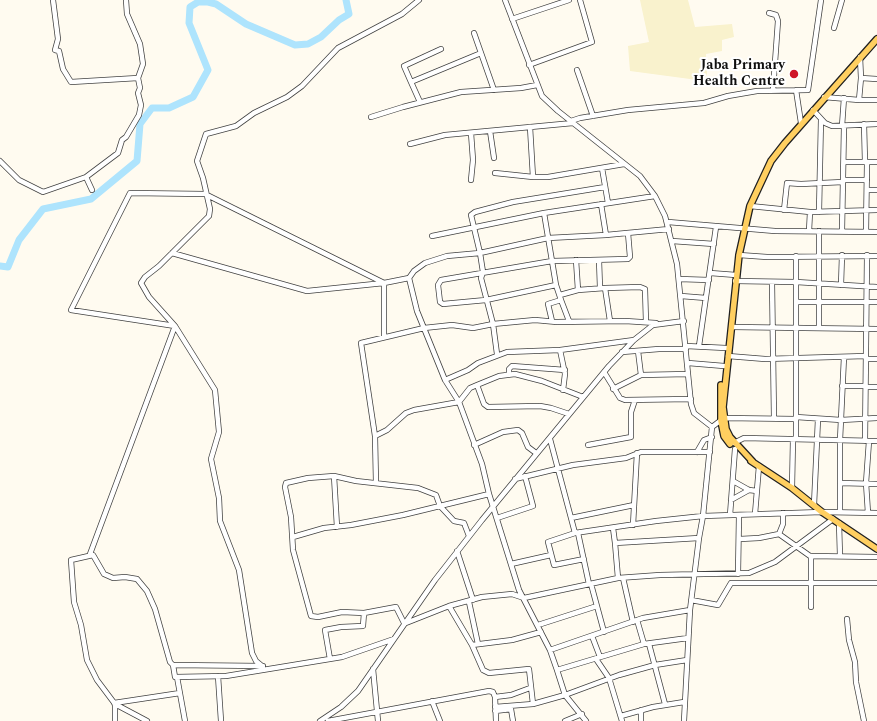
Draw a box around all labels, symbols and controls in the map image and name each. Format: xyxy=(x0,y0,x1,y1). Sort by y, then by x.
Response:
place label: Jaba Primary Health Centre xyxy=(693,58,785,90)
marker: Jaba Primary Health Centre xyxy=(788,68,800,80)

